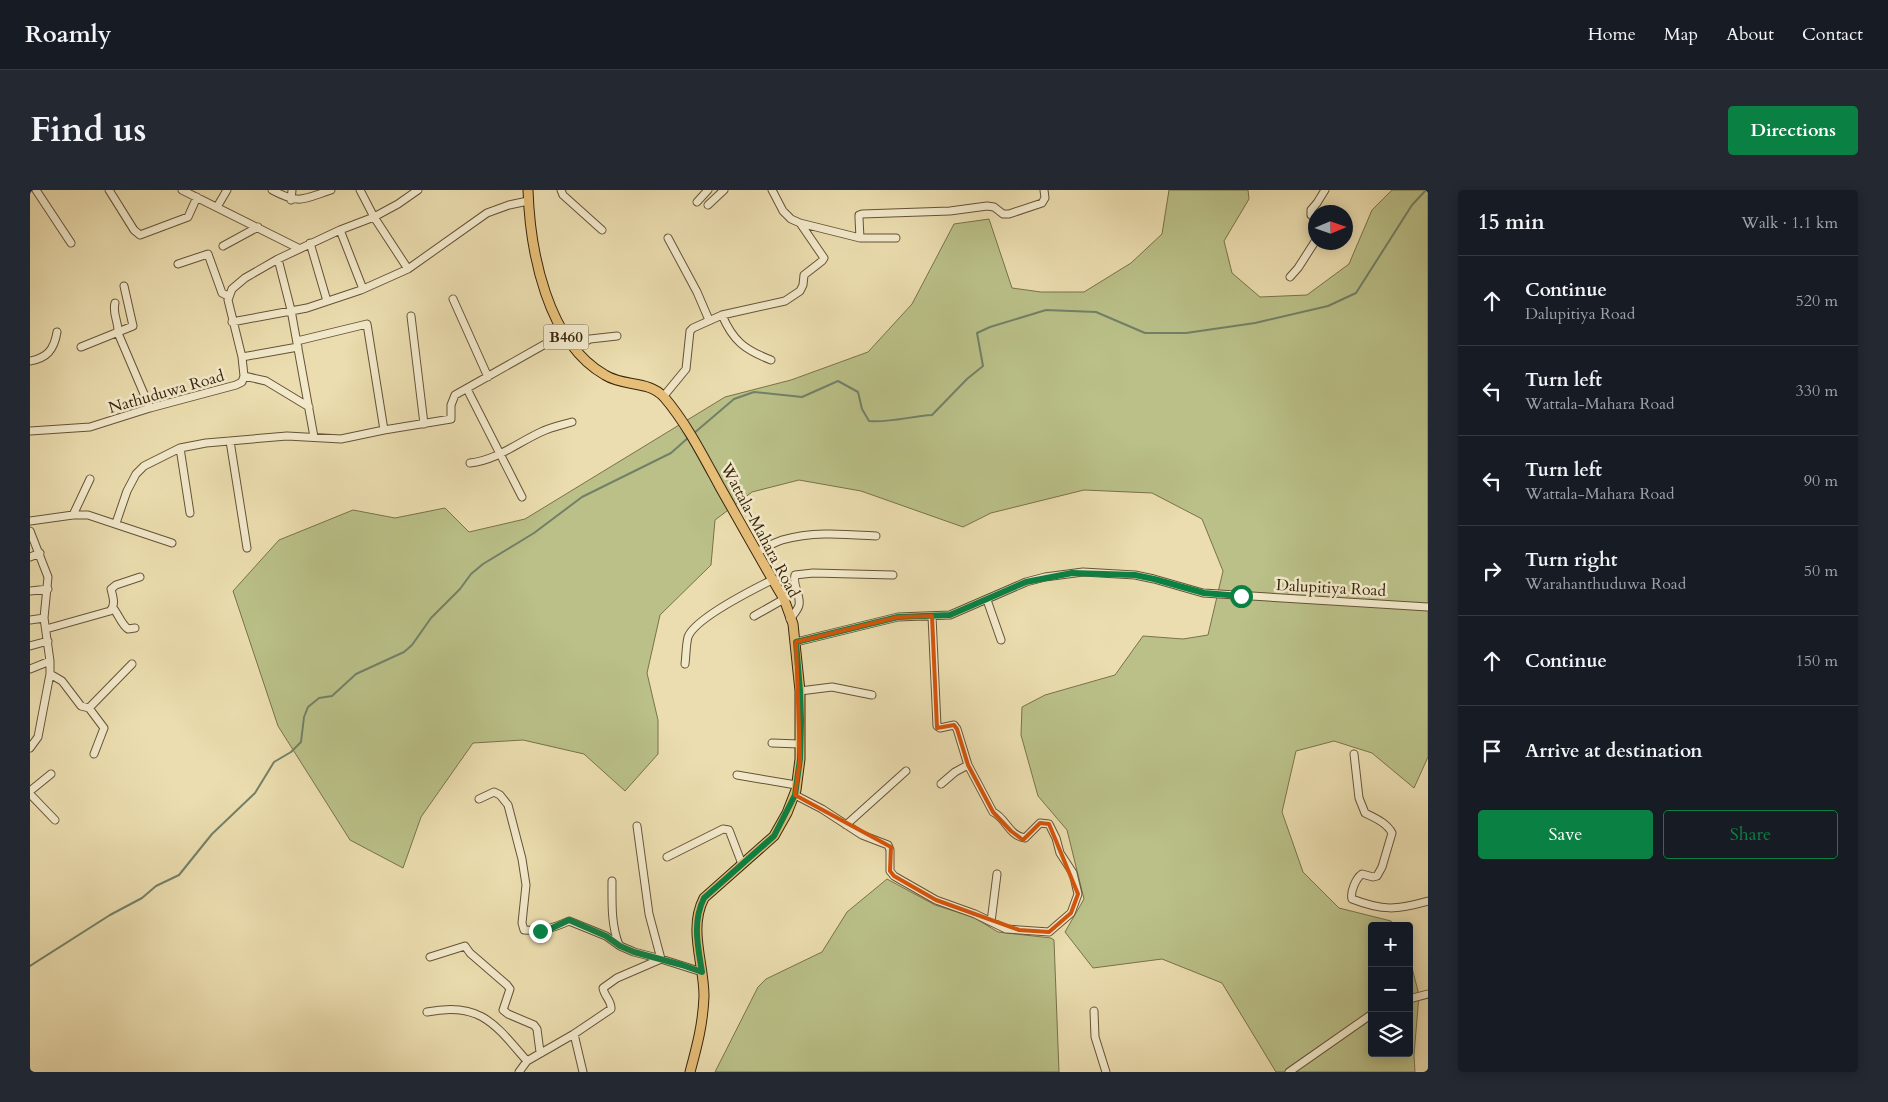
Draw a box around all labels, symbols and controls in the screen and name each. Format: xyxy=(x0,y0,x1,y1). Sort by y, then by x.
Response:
text: Roamly xyxy=(25,18,111,51)
text: Home xyxy=(1588,22,1636,47)
text: Map xyxy=(1664,22,1698,47)
text: About xyxy=(1726,22,1774,47)
text: Contact xyxy=(1802,22,1863,47)
text: Find us xyxy=(30,106,146,154)
button: Directions xyxy=(1728,106,1858,155)
north arrow xyxy=(1308,205,1353,250)
text: 15 min xyxy=(1478,208,1545,237)
text: Walk · 1.1 km xyxy=(1741,212,1838,234)
text: Continue xyxy=(1525,277,1607,303)
icon: ahead xyxy=(1478,287,1506,315)
text: 520 m xyxy=(1796,290,1838,312)
text: Dalupitiya Road xyxy=(1525,303,1635,325)
road number: B460 xyxy=(544,324,588,350)
street label: Nathuduwa Road xyxy=(106,365,227,419)
text: Turn left xyxy=(1525,367,1602,393)
icon: left xyxy=(1478,377,1506,405)
text: 330 m xyxy=(1796,380,1838,402)
text: Wattala-Mahara Road xyxy=(1525,393,1675,415)
text: Turn left xyxy=(1525,457,1602,483)
street label: Wattala-Mahara Road xyxy=(715,458,805,602)
icon: left xyxy=(1478,467,1506,495)
text: 90 m xyxy=(1804,470,1838,492)
text: Wattala-Mahara Road xyxy=(1525,483,1675,505)
text: Turn right xyxy=(1525,547,1617,573)
icon: right xyxy=(1478,557,1506,585)
text: 50 m xyxy=(1804,560,1838,582)
text: Warahanthuduwa Road xyxy=(1525,573,1686,595)
street label: Dalupitiya Road xyxy=(1275,574,1387,602)
route start xyxy=(1230,585,1253,608)
icon: ahead xyxy=(1478,647,1506,675)
text: Continue xyxy=(1525,648,1607,674)
text: 150 m xyxy=(1796,650,1838,672)
icon: arrive xyxy=(1478,737,1506,765)
text: Arrive at destination xyxy=(1525,738,1702,764)
button: Save xyxy=(1478,810,1653,859)
button: Share xyxy=(1663,810,1838,859)
route end xyxy=(529,920,552,943)
map controls xyxy=(1368,922,1413,1057)
button: + xyxy=(1368,922,1413,967)
button: − xyxy=(1368,967,1413,1012)
button: layers xyxy=(1368,1012,1413,1057)

